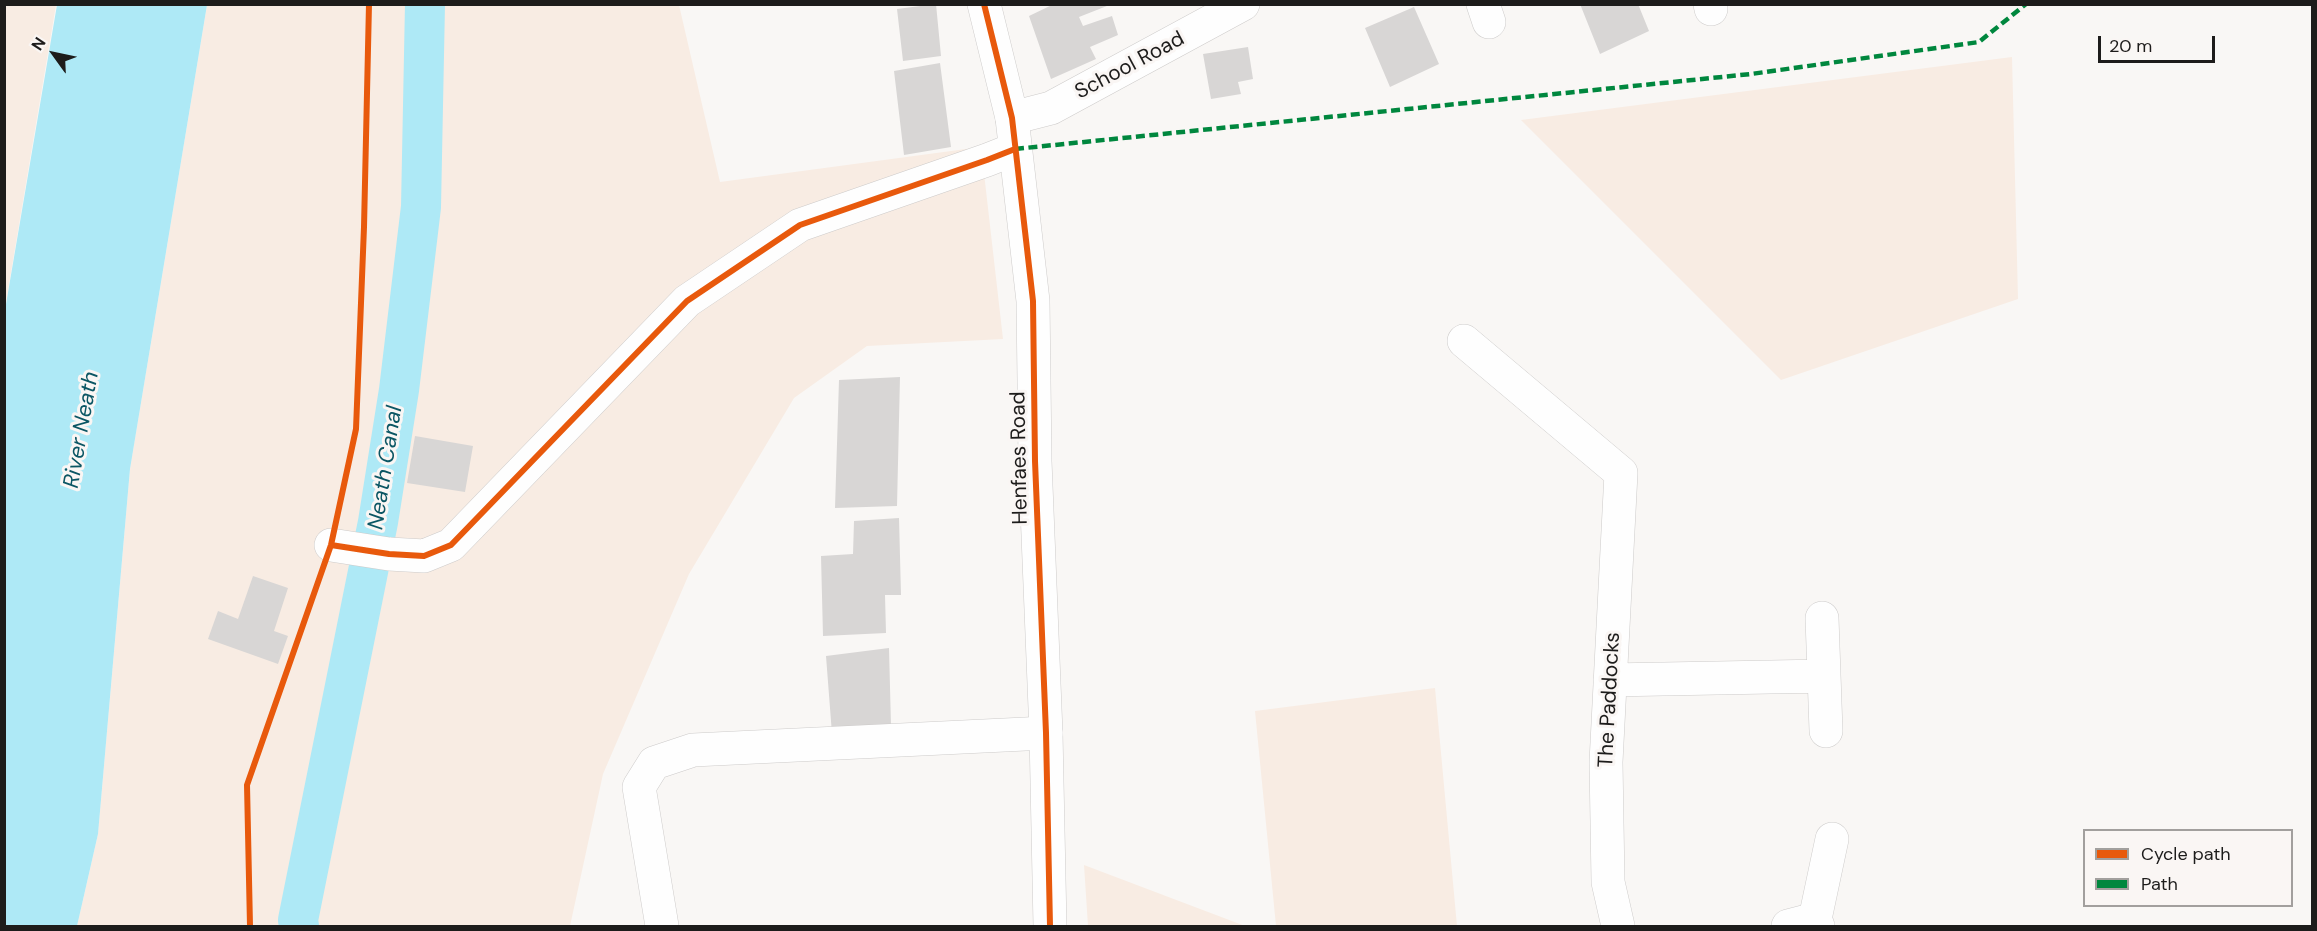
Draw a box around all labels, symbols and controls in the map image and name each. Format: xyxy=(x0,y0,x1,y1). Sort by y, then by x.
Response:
north arrow xyxy=(24,24,84,84)
scale bar xyxy=(2101,24,2218,62)
street label: School Road xyxy=(1071,27,1189,105)
text: N xyxy=(26,33,50,55)
text: 20 m xyxy=(2109,34,2152,58)
water label: River Neath xyxy=(59,370,105,490)
street label: Henfaes Road xyxy=(1006,391,1034,525)
water label: Neath Canal xyxy=(363,404,409,532)
street label: The Paddocks xyxy=(1594,632,1626,768)
legend xyxy=(2083,829,2293,907)
text: Cycle path xyxy=(2141,842,2231,866)
text: Path xyxy=(2141,872,2178,896)

